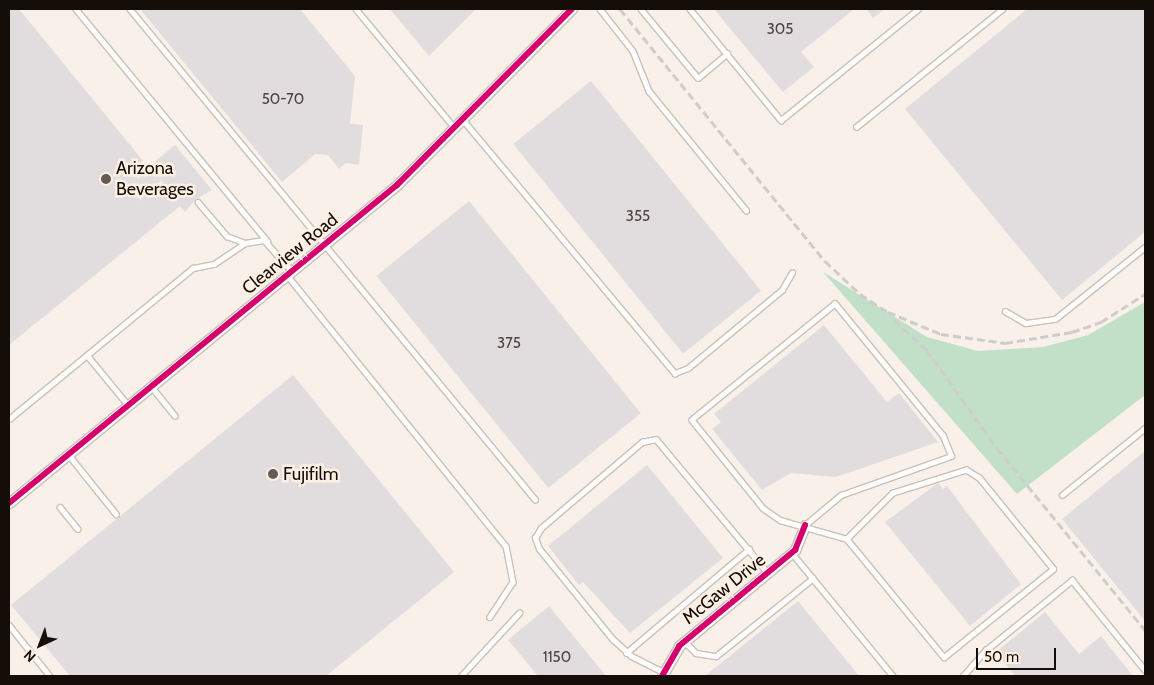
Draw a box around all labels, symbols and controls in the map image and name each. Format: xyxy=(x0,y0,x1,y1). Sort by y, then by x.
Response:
house number: 305 xyxy=(767,21,793,39)
house number: 50-70 xyxy=(262,91,304,109)
place label: Arizona Beverages xyxy=(116,158,194,200)
marker: Arizona Beverages xyxy=(100,173,112,185)
house number: 355 xyxy=(626,208,650,226)
street label: Clearview Road xyxy=(238,209,342,299)
house number: 375 xyxy=(497,335,521,353)
place label: Fujifilm xyxy=(283,463,339,485)
marker: Fujifilm xyxy=(267,468,279,480)
street label: McGaw Drive xyxy=(678,549,770,629)
north arrow xyxy=(15,620,65,670)
scale bar xyxy=(979,638,1059,670)
text: N xyxy=(20,646,40,666)
text: 50 m xyxy=(984,648,1019,666)
house number: 1150 xyxy=(543,649,571,667)

